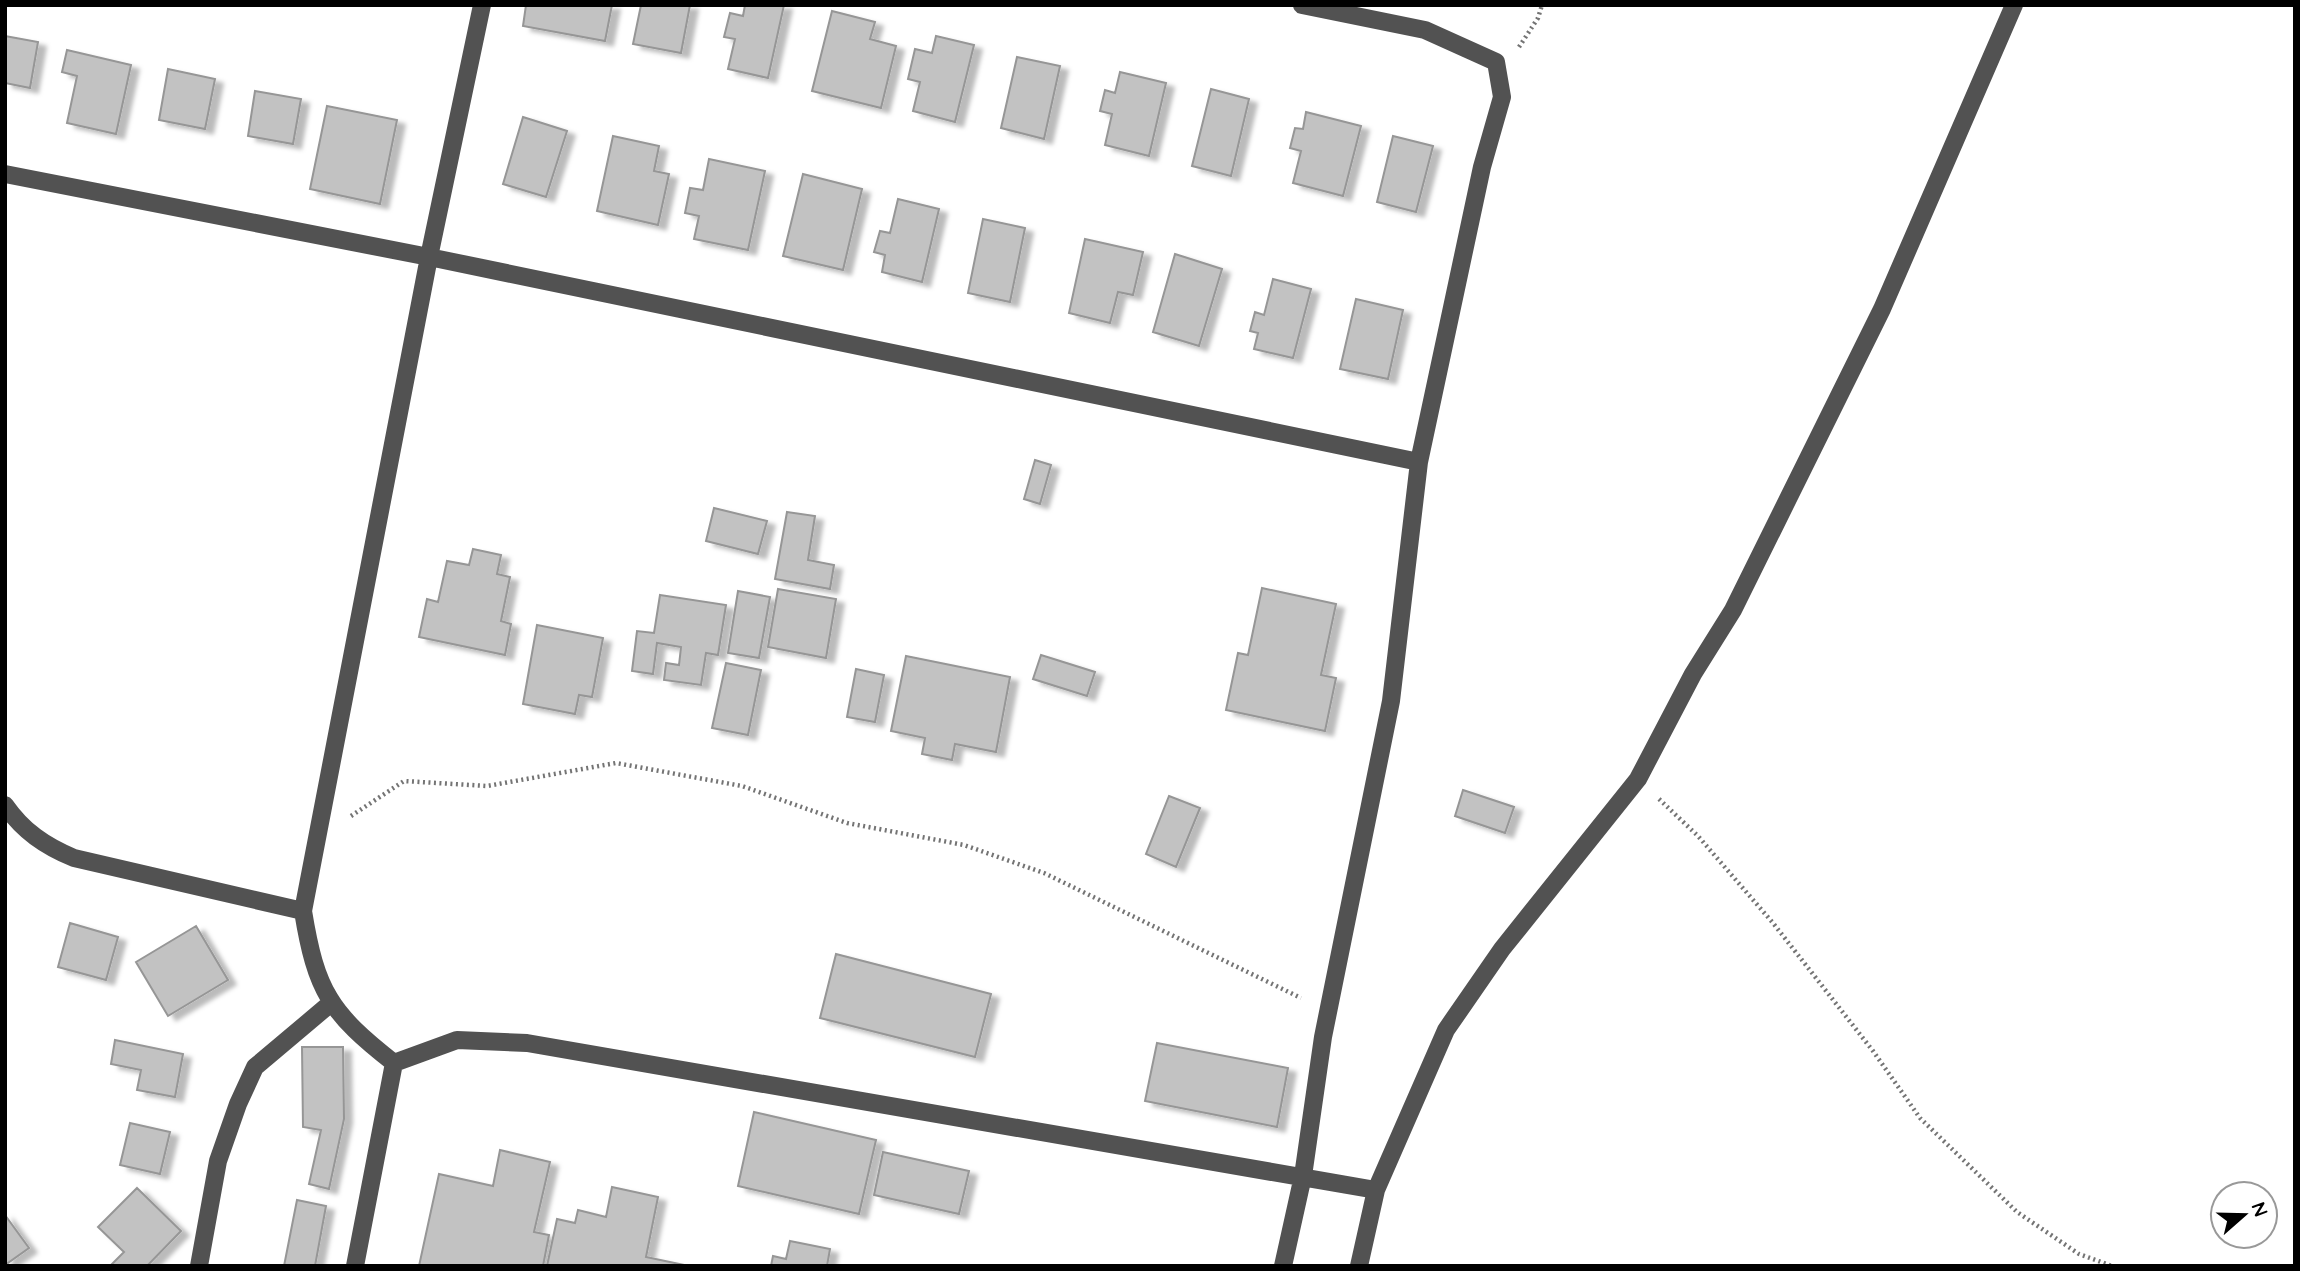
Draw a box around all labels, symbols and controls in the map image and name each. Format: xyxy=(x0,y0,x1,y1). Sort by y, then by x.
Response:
north arrow xyxy=(2209,1180,2279,1250)
text: N xyxy=(2246,1199,2274,1220)

